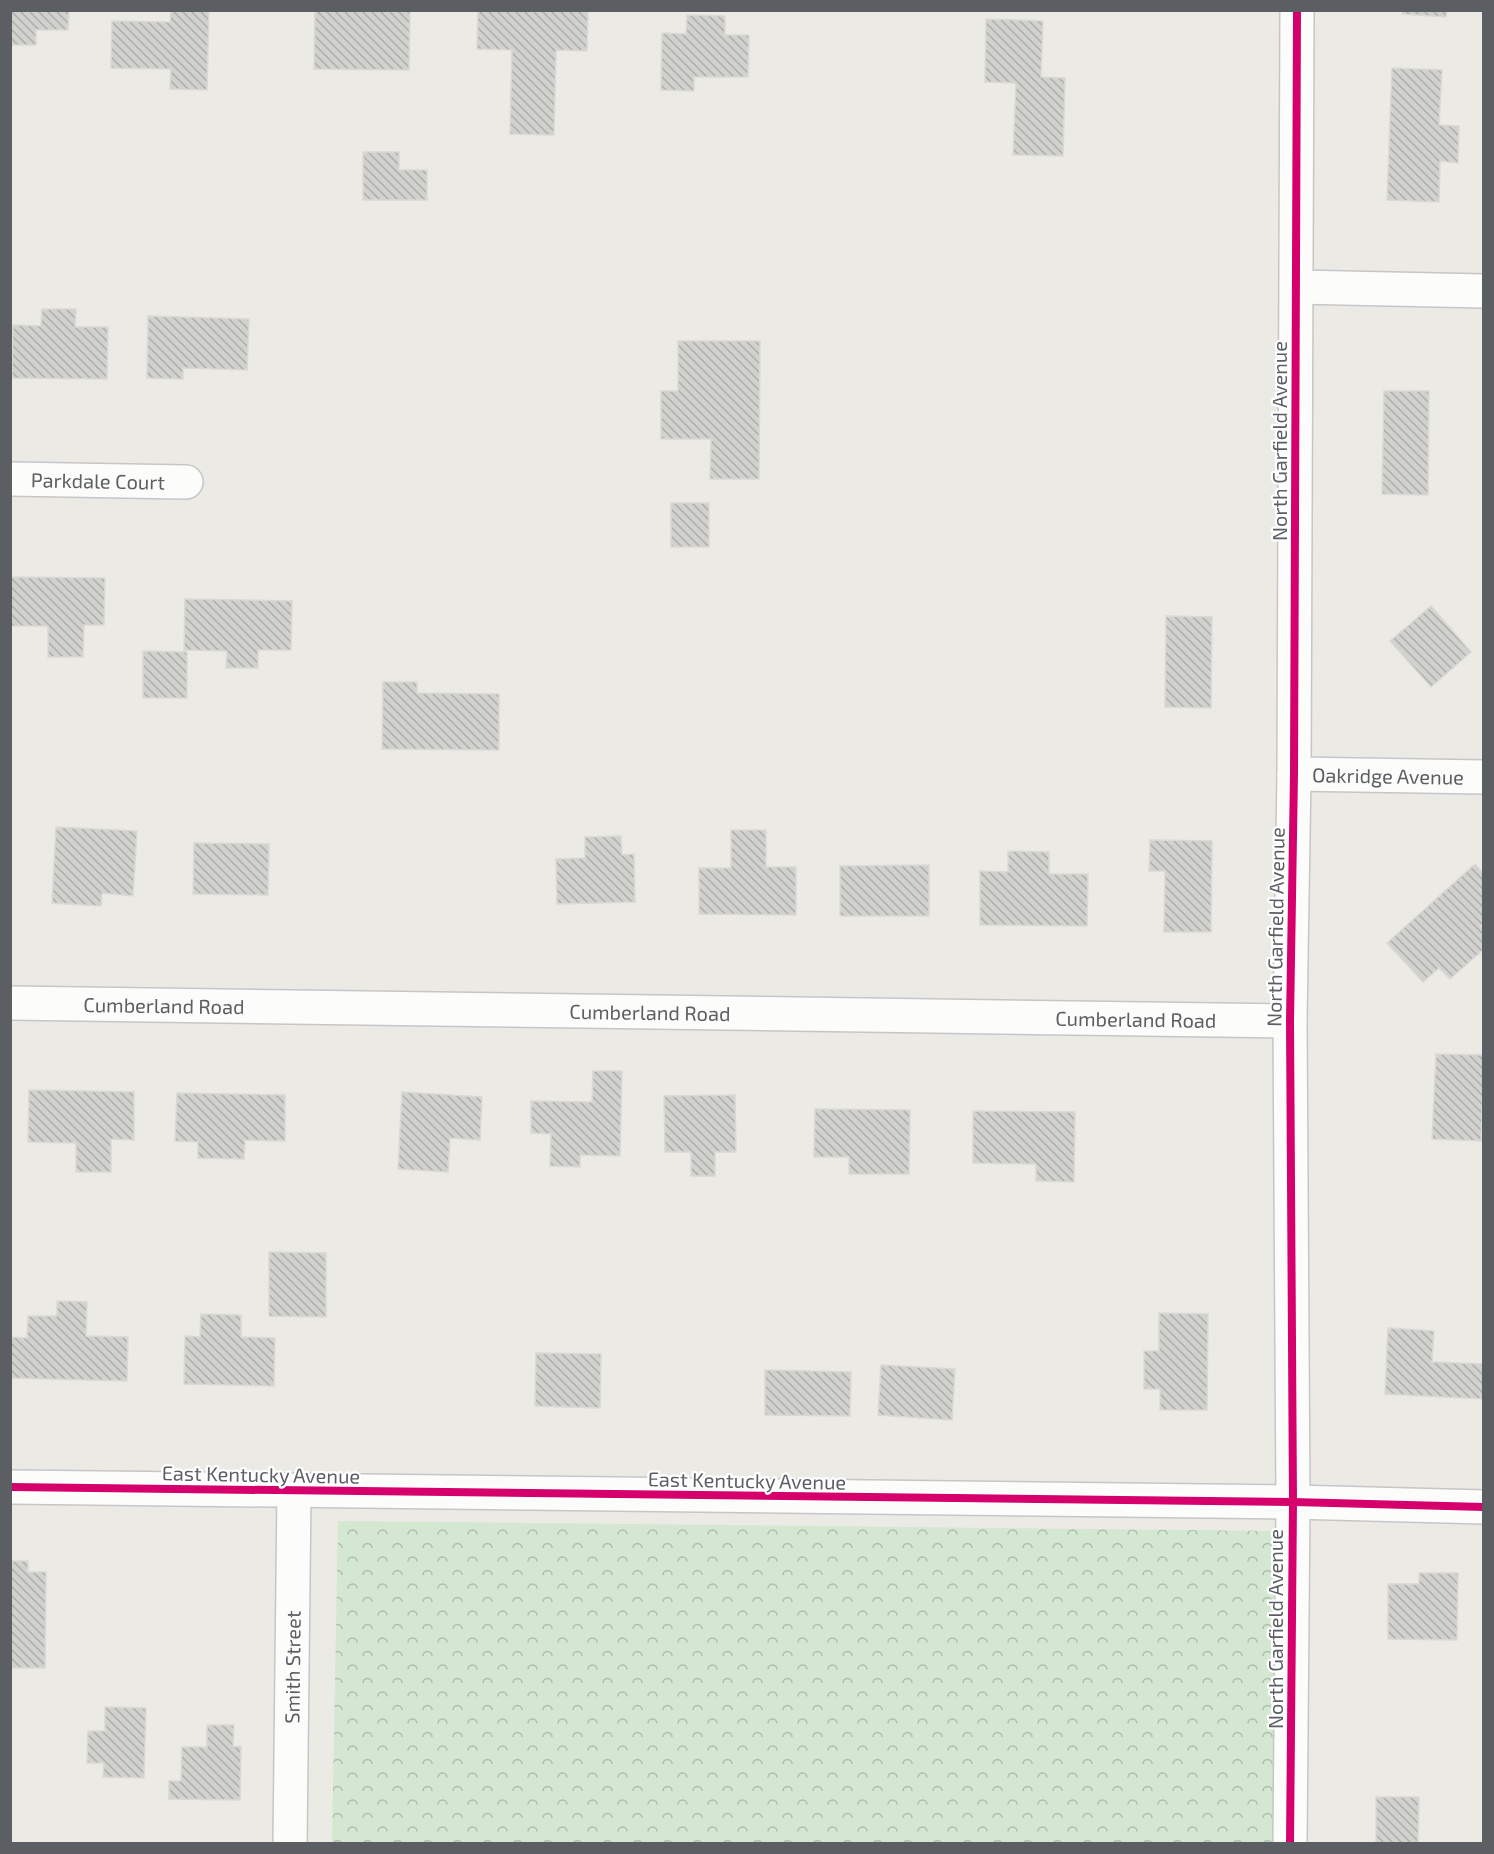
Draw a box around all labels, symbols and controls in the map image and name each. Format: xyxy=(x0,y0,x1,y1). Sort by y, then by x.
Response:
street label: North Garfield Avenue xyxy=(1267,341,1291,541)
street label: Parkdale Court xyxy=(31,467,166,494)
street label: Oakridge Avenue xyxy=(1312,762,1464,789)
street label: North Garfield Avenue xyxy=(1261,827,1289,1027)
street label: Cumberland Road xyxy=(83,992,245,1018)
street label: Cumberland Road xyxy=(569,999,731,1025)
street label: Cumberland Road xyxy=(1055,1006,1217,1032)
street label: East Kentucky Avenue xyxy=(162,1460,360,1488)
street label: East Kentucky Avenue xyxy=(648,1466,846,1494)
street label: North Garfield Avenue xyxy=(1263,1529,1287,1729)
street label: Smith Street xyxy=(279,1610,305,1724)

